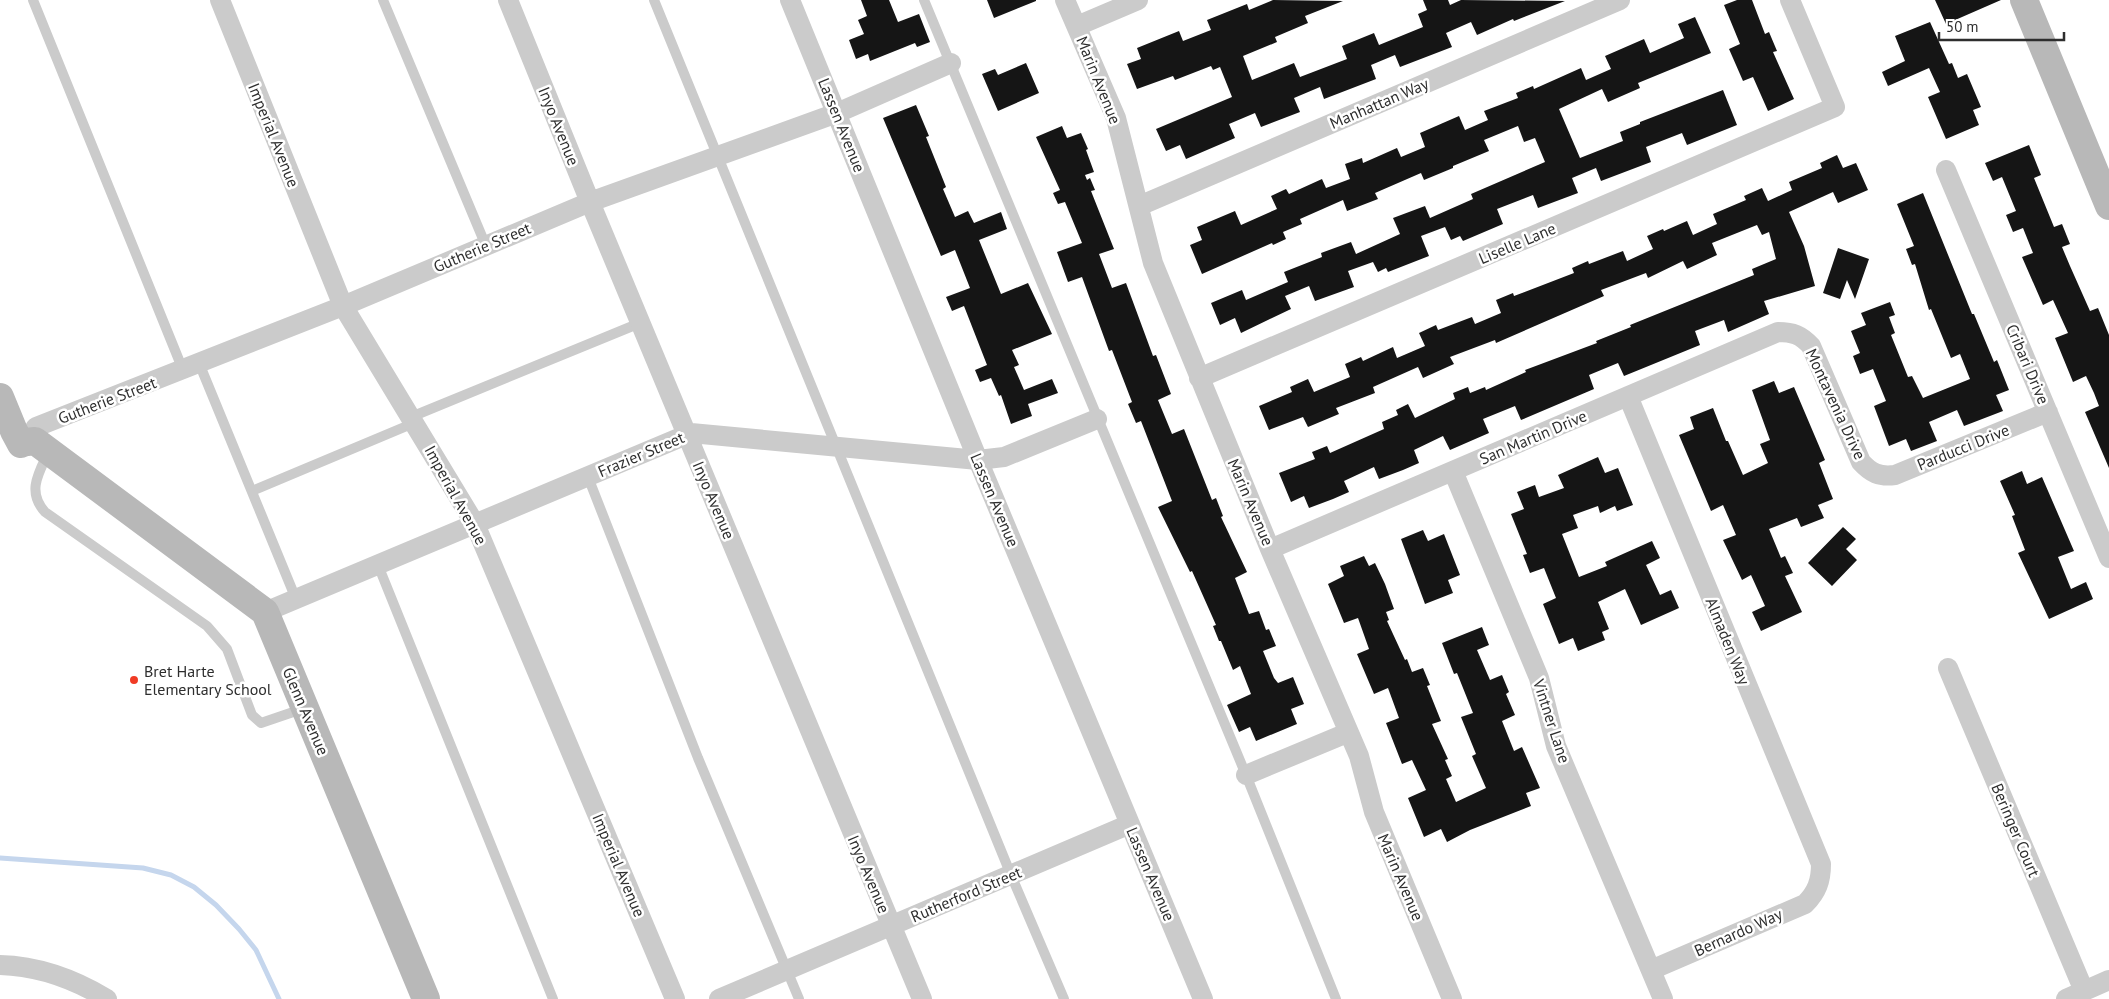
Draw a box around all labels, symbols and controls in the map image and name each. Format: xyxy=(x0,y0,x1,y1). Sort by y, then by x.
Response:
scale bar xyxy=(1939,10,2064,42)
text: 50 m xyxy=(1946,17,1979,36)
street label: Marin Avenue xyxy=(1072,33,1126,127)
street label: Manhattan Way xyxy=(1327,73,1432,133)
street label: Lassen Avenue xyxy=(814,75,870,175)
street label: Imperial Avenue xyxy=(244,80,304,190)
street label: Inyo Avenue xyxy=(534,84,584,168)
street label: Gutherie Street xyxy=(430,217,534,276)
street label: Liselle Lane xyxy=(1475,218,1559,268)
street label: Cribari Drive xyxy=(2002,321,2054,407)
street label: Montavenia Drive xyxy=(1802,345,1870,463)
street label: Gutherie Street xyxy=(55,372,160,428)
street label: San Martin Drive xyxy=(1476,405,1590,469)
street label: Parducci Drive xyxy=(1914,419,2012,475)
street label: Frazier Street xyxy=(595,427,688,481)
street label: Imperial Avenue xyxy=(420,442,492,548)
street label: Lassen Avenue xyxy=(966,450,1024,550)
street label: Marin Avenue xyxy=(1224,455,1278,549)
street label: Inyo Avenue xyxy=(689,458,739,542)
street label: Almaden Way xyxy=(1701,594,1755,688)
place label: Bret Harte Elementary School xyxy=(144,661,272,699)
street label: Glenn Avenue xyxy=(278,664,334,758)
marker: Bret Harte Elementary School xyxy=(128,674,140,686)
street label: Vintner Lane xyxy=(1529,676,1575,765)
street label: Beringer Court xyxy=(1987,780,2045,880)
street label: Imperial Avenue xyxy=(588,810,650,920)
street label: Lassen Avenue xyxy=(1122,824,1180,924)
street label: Marin Avenue xyxy=(1374,830,1428,924)
street label: Inyo Avenue xyxy=(844,832,894,916)
street label: Rutherford Street xyxy=(908,861,1025,926)
street label: Bernardo Way xyxy=(1691,903,1786,960)

